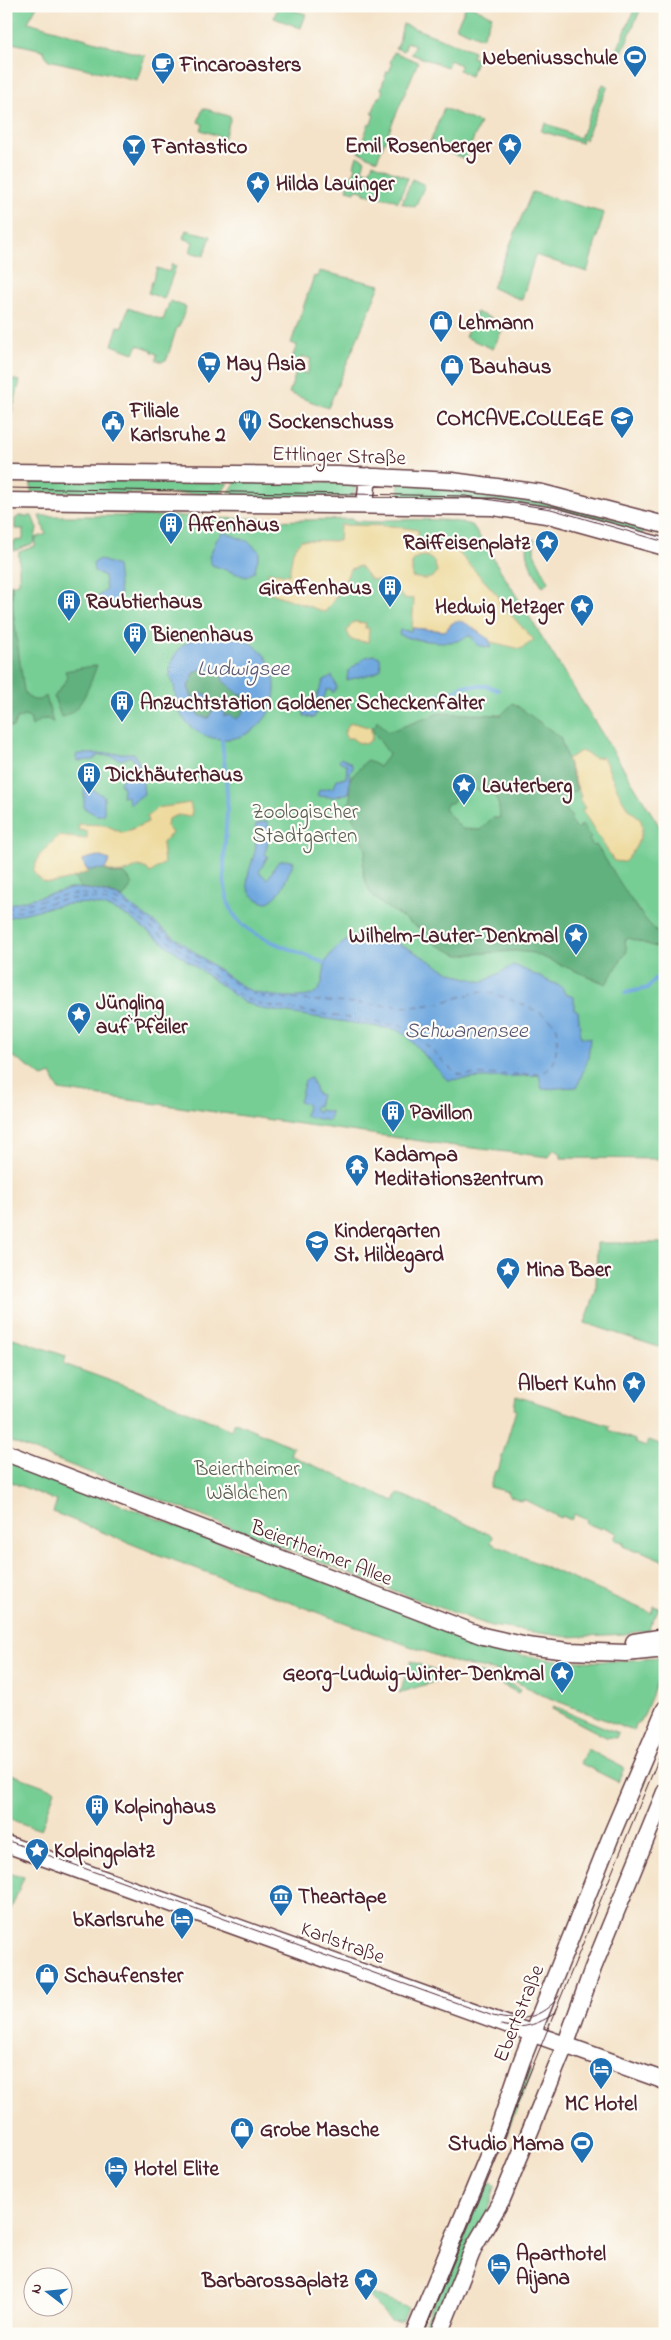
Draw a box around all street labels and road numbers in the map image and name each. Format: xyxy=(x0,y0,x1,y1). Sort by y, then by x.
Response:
street label: Ettlinger Straße xyxy=(271,440,407,476)
street label: Beiertheimer Allee xyxy=(245,1513,397,1595)
street label: Karlstraße xyxy=(296,1915,389,1973)
street label: Ebertstraße xyxy=(487,1960,553,2067)

